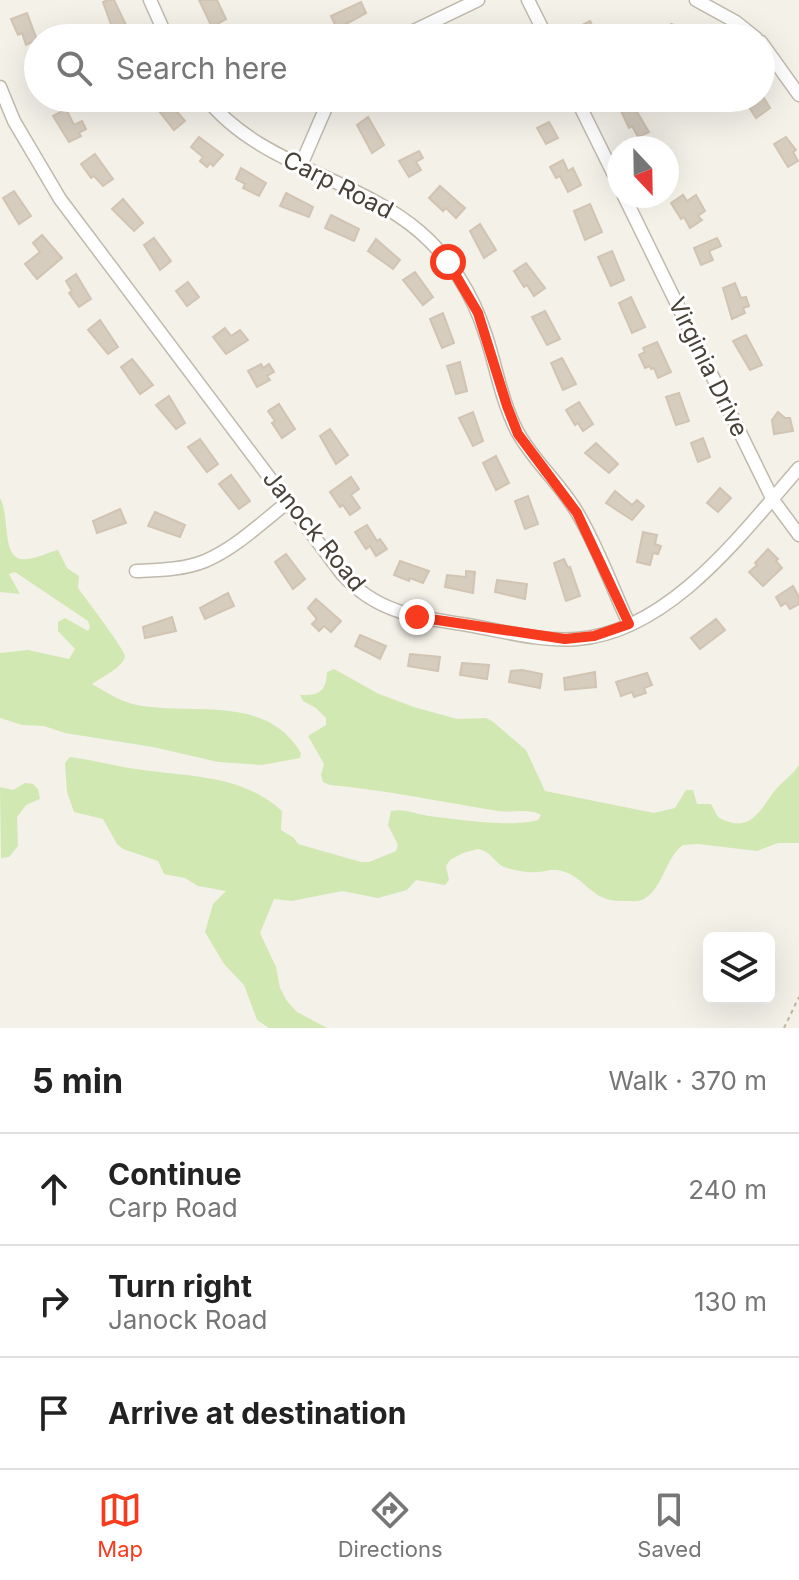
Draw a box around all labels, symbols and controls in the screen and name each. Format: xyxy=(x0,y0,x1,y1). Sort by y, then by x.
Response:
search box xyxy=(24,24,775,112)
icon: search xyxy=(52,46,96,90)
text: Search here xyxy=(116,50,288,86)
north arrow xyxy=(607,136,679,208)
street label: Carp Road xyxy=(278,144,398,225)
route start xyxy=(430,244,466,280)
street label: Virginia Drive xyxy=(662,292,755,441)
street label: Janock Road xyxy=(257,464,372,597)
route end xyxy=(399,599,435,635)
map controls xyxy=(703,932,775,1004)
button: layers xyxy=(703,932,775,1004)
text: 5 min xyxy=(32,1060,123,1101)
text: Walk · 370 m xyxy=(609,1065,767,1096)
text: Continue xyxy=(108,1156,242,1192)
icon: ahead xyxy=(32,1167,76,1211)
text: 240 m xyxy=(688,1174,767,1205)
text: Carp Road xyxy=(108,1192,238,1223)
text: Turn right xyxy=(108,1268,252,1304)
icon: right xyxy=(32,1279,76,1323)
text: 130 m xyxy=(694,1286,767,1317)
text: Janock Road xyxy=(108,1304,268,1335)
icon: arrive xyxy=(32,1391,76,1435)
text: Arrive at destination xyxy=(108,1395,406,1431)
tab: Map xyxy=(97,1488,143,1562)
tab: Directions xyxy=(338,1488,443,1562)
tab: Saved xyxy=(637,1488,702,1562)

